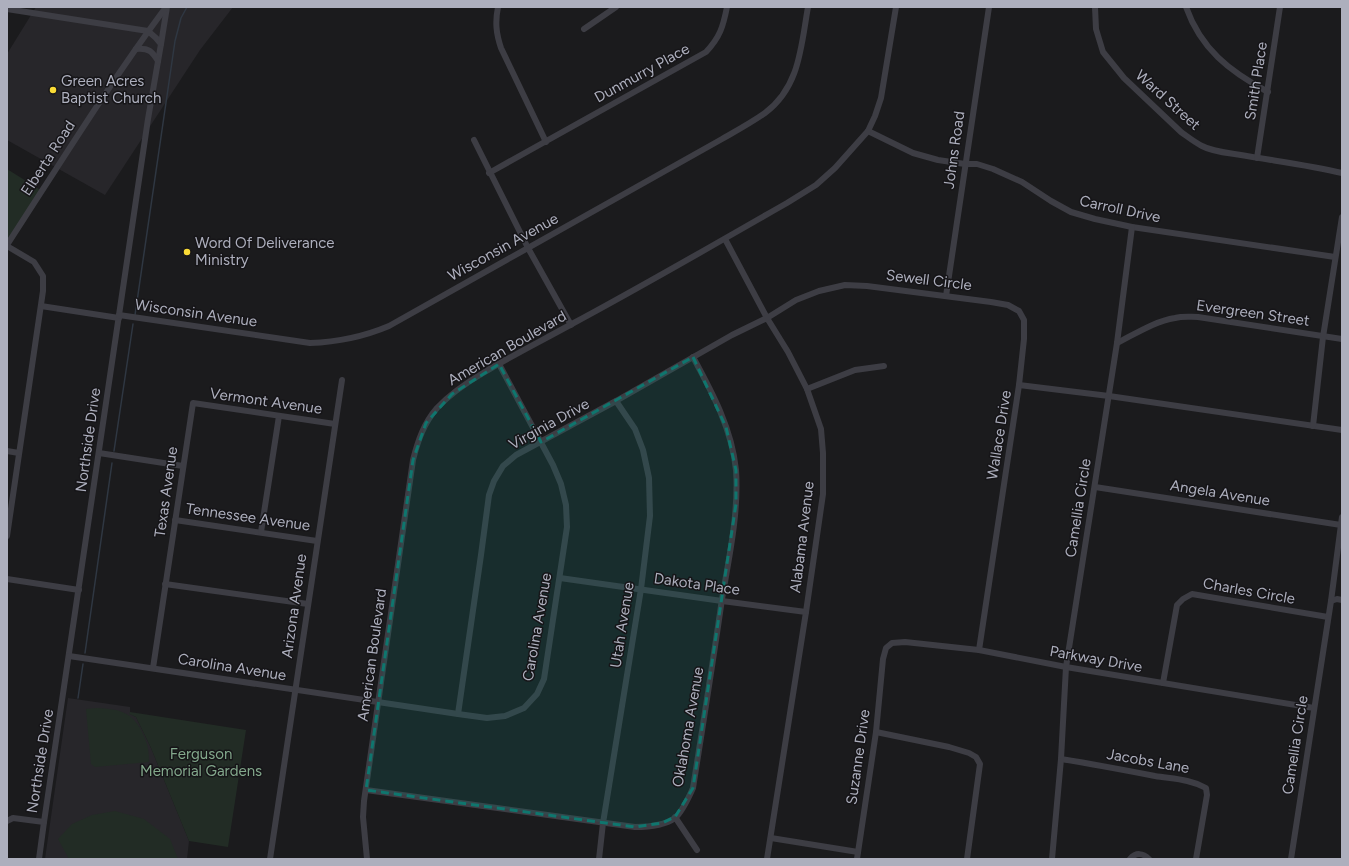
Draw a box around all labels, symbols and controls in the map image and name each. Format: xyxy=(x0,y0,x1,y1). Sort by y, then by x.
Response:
street label: Dunmurry Place xyxy=(591,39,693,107)
street label: Smith Place xyxy=(1241,41,1271,121)
street label: Ward Street xyxy=(1132,66,1204,134)
place label: Green Acres Baptist Church xyxy=(61,72,161,107)
marker: Green Acres Baptist Church xyxy=(48,85,58,95)
street label: Johns Road xyxy=(940,110,968,190)
street label: Elberta Road xyxy=(17,117,79,199)
street label: Carroll Drive xyxy=(1078,192,1162,226)
street label: Wisconsin Avenue xyxy=(445,209,561,285)
place label: Word Of Deliverance Ministry xyxy=(195,234,334,269)
marker: Word Of Deliverance Ministry xyxy=(182,247,192,257)
street label: Sewell Circle xyxy=(885,266,973,294)
street label: Wisconsin Avenue xyxy=(134,296,258,330)
street label: Evergreen Street xyxy=(1195,296,1311,330)
street label: American Boulevard xyxy=(444,307,570,389)
street label: Vermont Avenue xyxy=(209,384,323,418)
street label: Northside Drive xyxy=(72,387,104,493)
street label: Wallace Drive xyxy=(983,389,1015,481)
street label: Virginia Drive xyxy=(506,395,592,453)
street label: Texas Avenue xyxy=(151,445,181,539)
street label: Camellia Circle xyxy=(1061,457,1095,559)
street label: Angela Avenue xyxy=(1169,476,1271,510)
street label: Alabama Avenue xyxy=(786,480,818,594)
street label: Tennessee Avenue xyxy=(185,499,311,535)
street label: Arizona Avenue xyxy=(278,553,310,659)
street label: Dakota Place xyxy=(653,569,741,599)
street label: Carolina Avenue xyxy=(519,572,555,682)
street label: Charles Circle xyxy=(1202,574,1296,608)
street label: Utah Avenue xyxy=(606,581,638,669)
street label: American Boulevard xyxy=(354,587,390,723)
street label: Parkway Drive xyxy=(1048,642,1144,676)
street label: Carolina Avenue xyxy=(177,650,287,684)
street label: Oklahoma Avenue xyxy=(669,665,707,789)
street label: Camellia Circle xyxy=(1278,694,1312,796)
street label: Northside Drive xyxy=(23,708,57,814)
street label: Suzanne Drive xyxy=(842,708,874,806)
park label: Ferguson Memorial Gardens xyxy=(140,745,262,780)
street label: Jacobs Lane xyxy=(1105,745,1191,777)

